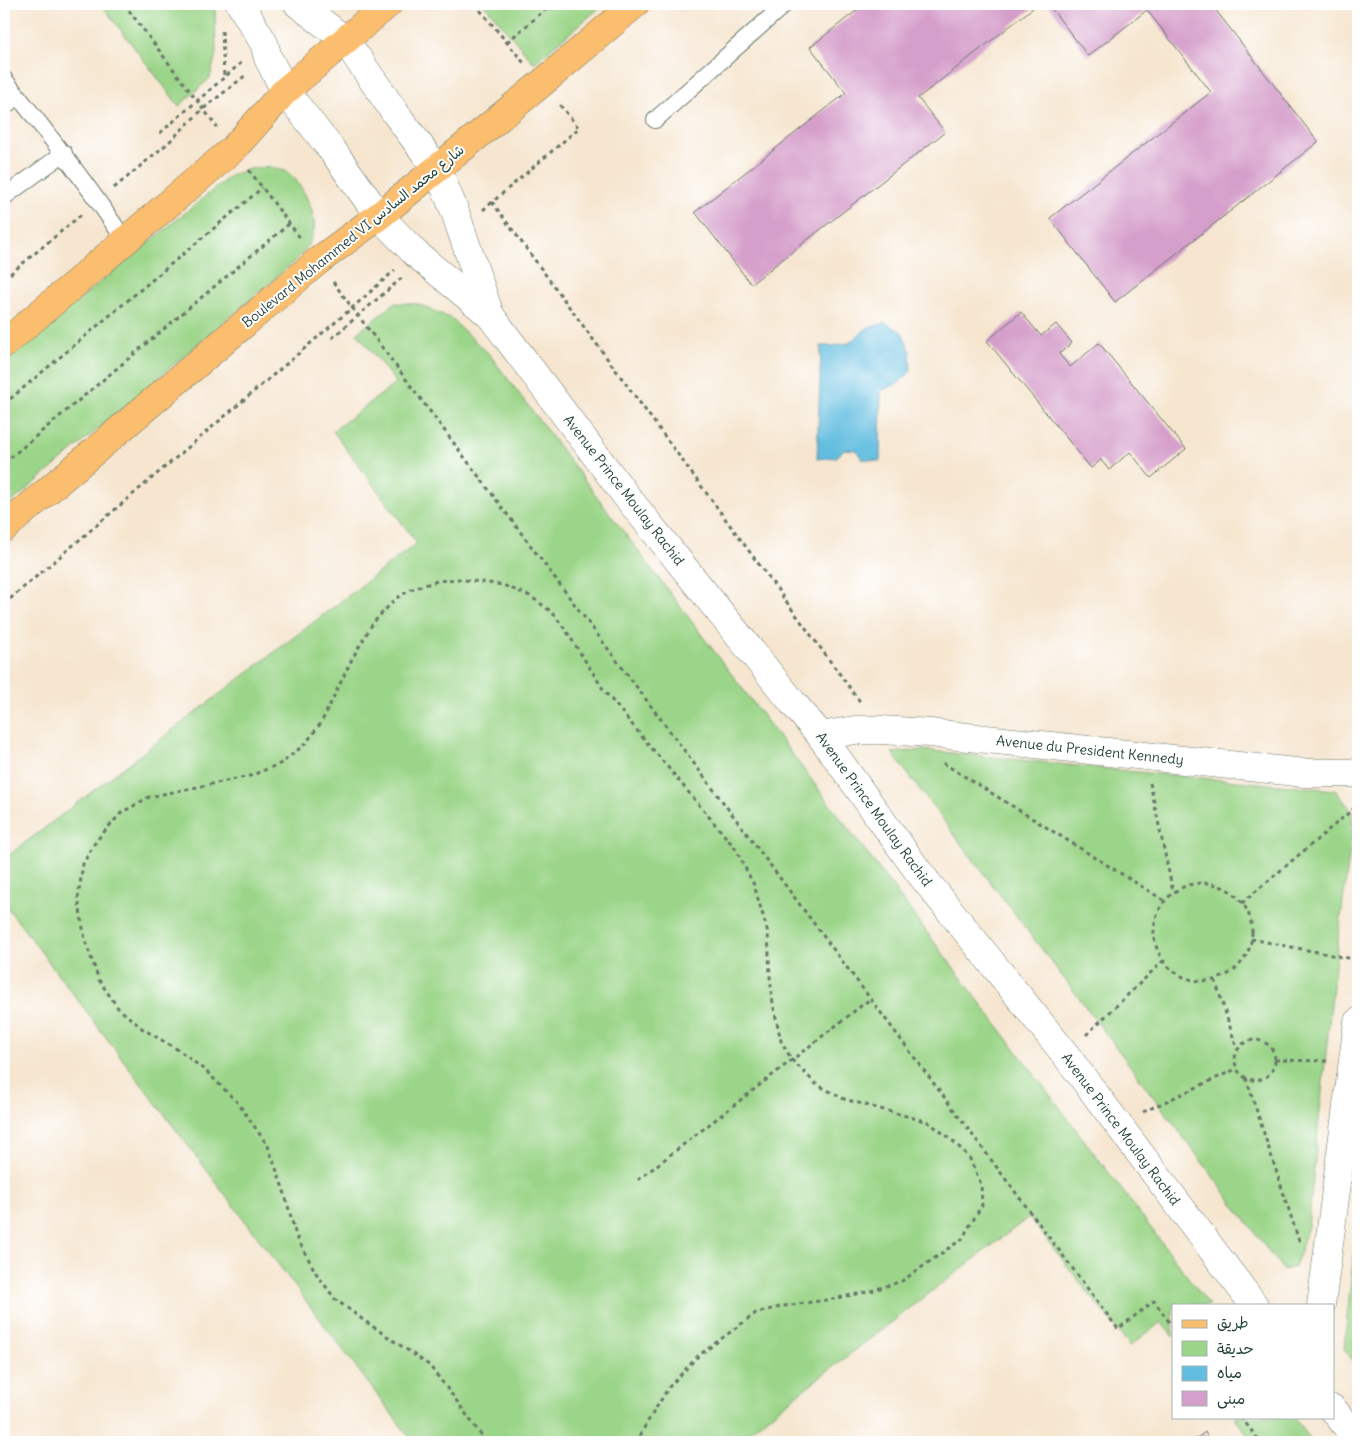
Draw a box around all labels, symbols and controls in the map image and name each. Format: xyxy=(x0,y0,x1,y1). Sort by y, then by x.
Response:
street label: Boulevard Mohammed VI شارع محمد السادس xyxy=(238,141,468,332)
street label: Avenue Prince Moulay Rachid xyxy=(560,411,688,569)
street label: Avenue Prince Moulay Rachid xyxy=(812,728,936,890)
street label: Avenue du President Kennedy xyxy=(995,731,1185,769)
street label: Avenue Prince Moulay Rachid xyxy=(1058,1049,1184,1209)
legend xyxy=(1172,1304,1334,1418)
text: طريق xyxy=(1217,1313,1249,1332)
text: حديقة xyxy=(1217,1339,1254,1358)
text: مياه xyxy=(1217,1363,1242,1382)
text: مبنى xyxy=(1217,1389,1245,1409)

